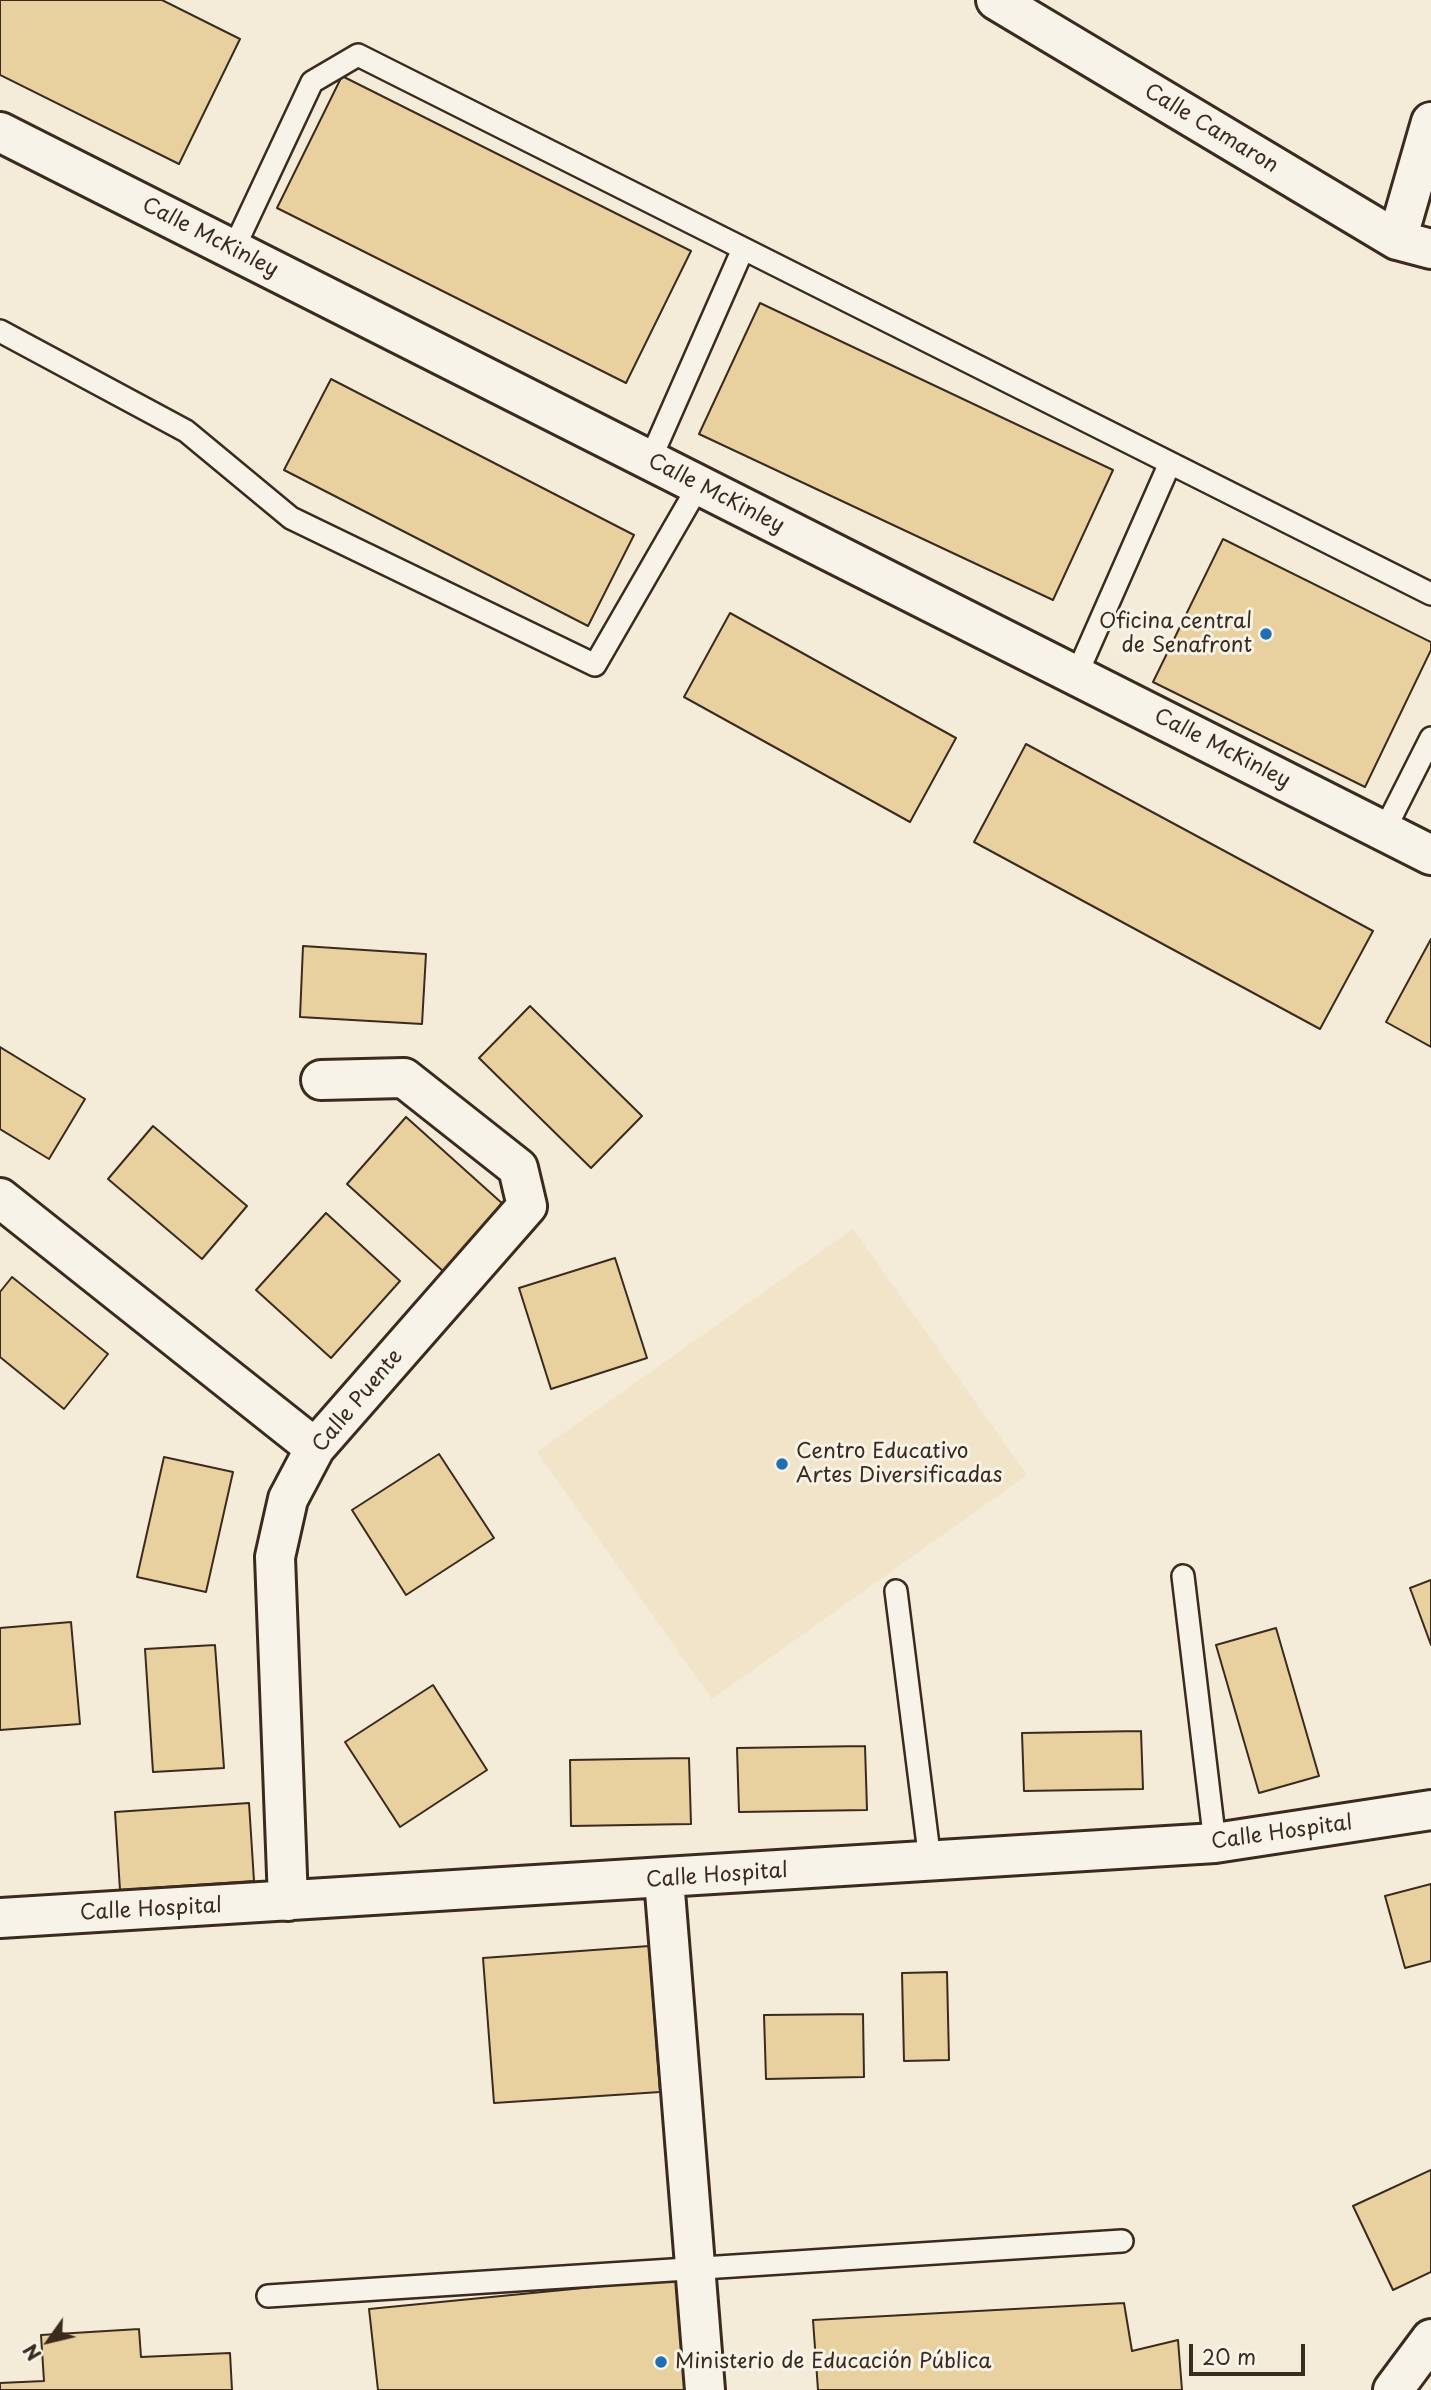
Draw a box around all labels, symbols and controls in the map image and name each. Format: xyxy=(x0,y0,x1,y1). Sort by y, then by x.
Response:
street label: Calle Camaron xyxy=(1139,79,1283,179)
street label: Calle McKinley xyxy=(138,193,282,283)
street label: Calle McKinley xyxy=(644,449,788,539)
place label: Oficina central de Senafront xyxy=(1099,609,1252,659)
marker: Oficina central de Senafront xyxy=(1258,626,1274,642)
street label: Calle McKinley xyxy=(1150,704,1294,794)
street label: Calle Puente xyxy=(308,1344,408,1458)
place label: Centro Educativo Artes Diversificadas xyxy=(796,1439,1002,1489)
marker: Centro Educativo Artes Diversificadas xyxy=(774,1456,790,1472)
street label: Calle Hospital xyxy=(1210,1811,1354,1855)
street label: Calle Hospital xyxy=(645,1858,789,1894)
street label: Calle Hospital xyxy=(79,1894,223,1926)
north arrow xyxy=(14,2306,84,2376)
scale bar xyxy=(1193,2330,1308,2374)
text: N xyxy=(16,2339,47,2367)
text: 20 m xyxy=(1202,2340,1256,2372)
place label: Ministerio de Educación Pública xyxy=(675,2349,991,2375)
marker: Ministerio de Educación Pública xyxy=(653,2354,669,2370)

